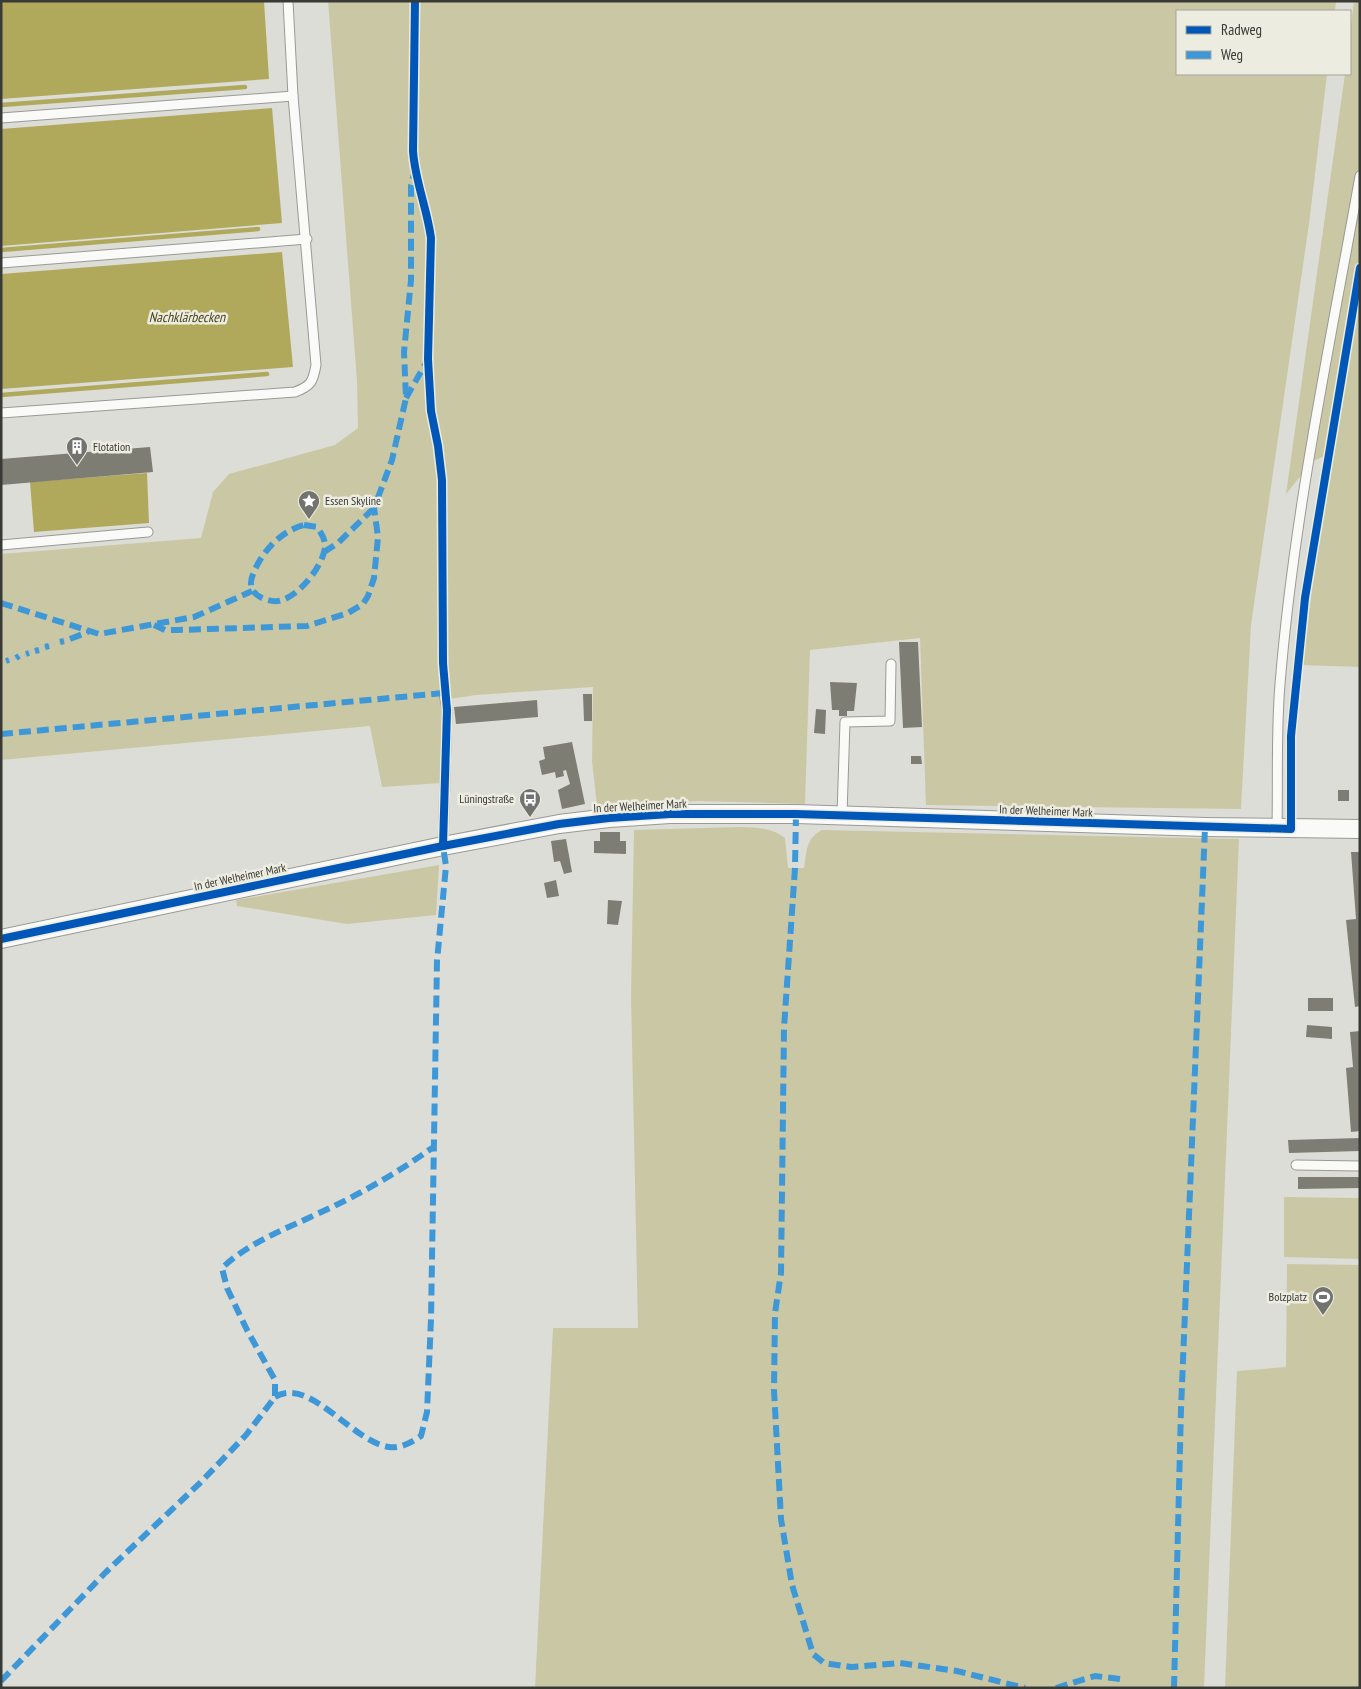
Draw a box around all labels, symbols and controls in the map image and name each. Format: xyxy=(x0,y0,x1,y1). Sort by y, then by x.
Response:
legend xyxy=(1176,10,1351,75)
text: Radweg xyxy=(1221,20,1262,39)
text: Weg xyxy=(1221,45,1243,64)
water label: Nachklärbecken xyxy=(149,308,226,326)
building icon: Flotation xyxy=(65,435,89,466)
place label: Flotation xyxy=(93,439,130,454)
place icon: Essen Skyline xyxy=(297,489,321,520)
place label: Essen Skyline xyxy=(325,493,381,508)
bus stop icon: Lüningstraße xyxy=(518,787,542,818)
place label: Lüningstraße xyxy=(459,791,514,806)
street label: In der Welheimer Mark xyxy=(593,796,687,815)
street label: In der Welheimer Mark xyxy=(999,801,1093,820)
street label: In der Welheimer Mark xyxy=(193,859,288,894)
sports icon: Bolzplatz xyxy=(1311,1285,1335,1316)
place label: Bolzplatz xyxy=(1269,1289,1307,1304)

